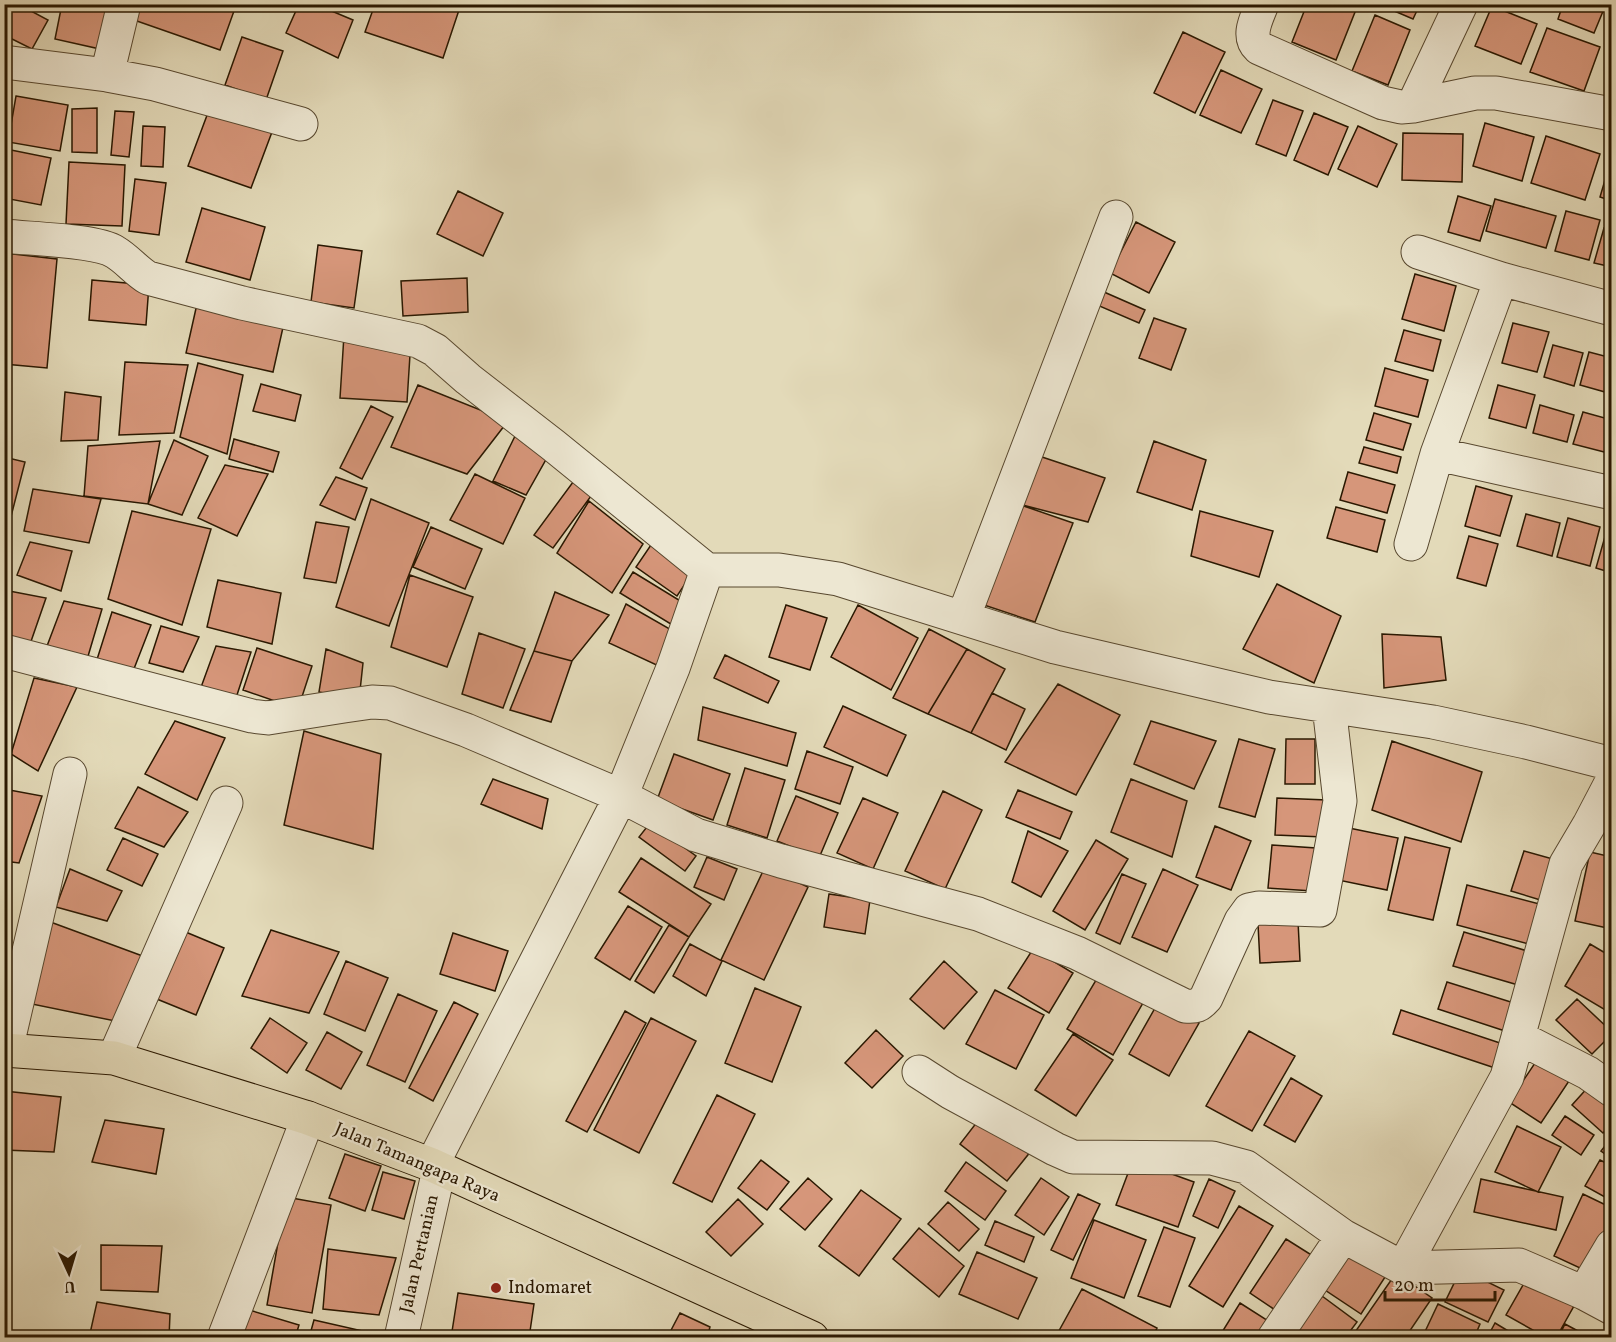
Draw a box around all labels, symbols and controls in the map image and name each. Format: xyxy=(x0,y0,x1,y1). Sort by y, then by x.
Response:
street label: Jalan Tamangapa Raya xyxy=(330,1117,504,1209)
street label: Jalan Pertanian xyxy=(394,1192,446,1316)
north arrow xyxy=(39,1243,99,1303)
scale bar xyxy=(1385,1264,1494,1302)
text: 20 m xyxy=(1394,1274,1434,1299)
text: U xyxy=(64,1275,76,1297)
place label: Indomaret xyxy=(508,1276,592,1301)
marker: Indomaret xyxy=(489,1281,503,1295)

